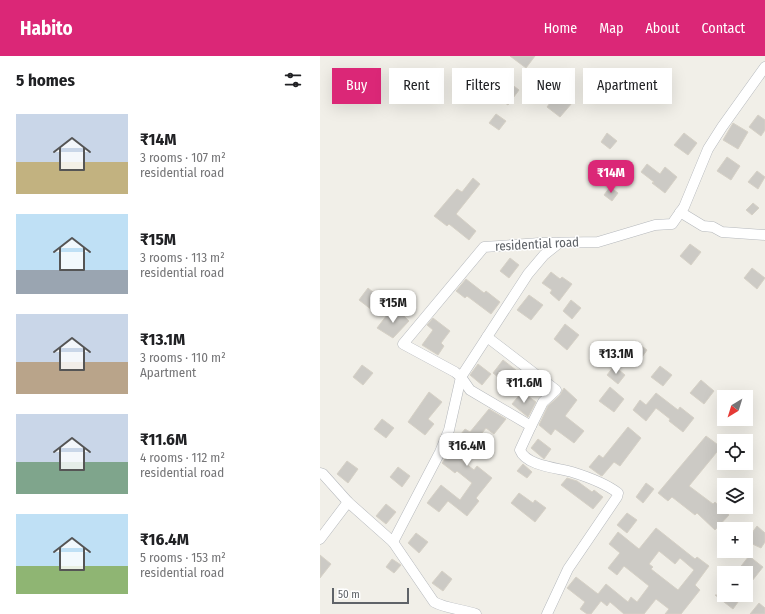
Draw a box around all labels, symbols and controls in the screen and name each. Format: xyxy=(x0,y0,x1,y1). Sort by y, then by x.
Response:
text: Habito xyxy=(20,17,73,40)
text: Home xyxy=(544,20,577,37)
text: Map xyxy=(599,20,623,37)
text: About xyxy=(645,20,680,37)
text: Contact xyxy=(702,20,745,37)
chip: Buy xyxy=(332,68,381,104)
chip: Rent xyxy=(389,68,444,104)
chip: Filters xyxy=(452,68,514,104)
chip: New xyxy=(522,68,575,104)
chip: Apartment xyxy=(583,68,672,104)
icon: filters xyxy=(282,69,304,91)
text: 5 homes xyxy=(16,70,75,91)
text: ₹14M xyxy=(140,129,176,150)
icon: home xyxy=(48,130,96,178)
text: 3 rooms · 107 m² xyxy=(140,150,226,165)
pin: ₹14M xyxy=(587,160,635,194)
text: residential road xyxy=(140,165,224,180)
text: ₹14M xyxy=(597,165,625,180)
text: ₹15M xyxy=(140,229,176,250)
icon: home xyxy=(48,230,96,278)
street label: residential road xyxy=(495,234,579,254)
text: 3 rooms · 113 m² xyxy=(140,250,225,265)
text: residential road xyxy=(140,265,224,280)
pin: ₹15M xyxy=(369,290,417,324)
text: ₹15M xyxy=(379,295,407,310)
text: ₹13.1M xyxy=(140,329,185,350)
icon: home xyxy=(48,330,96,378)
pin: ₹13.1M xyxy=(583,341,649,375)
text: ₹13.1M xyxy=(599,346,633,361)
text: 3 rooms · 110 m² xyxy=(140,350,226,365)
text: Apartment xyxy=(140,365,196,380)
pin: ₹11.6M xyxy=(491,370,557,404)
text: ₹11.6M xyxy=(506,375,542,390)
north arrow xyxy=(717,390,753,426)
map controls xyxy=(717,390,753,602)
text: ₹11.6M xyxy=(140,429,187,450)
icon: home xyxy=(48,430,96,478)
pin: ₹16.4M xyxy=(434,433,500,467)
button: locate xyxy=(717,434,753,470)
text: ₹16.4M xyxy=(448,438,486,453)
text: 4 rooms · 112 m² xyxy=(140,450,225,465)
text: residential road xyxy=(140,465,224,480)
button: layers xyxy=(717,478,753,514)
button: + xyxy=(717,522,753,558)
text: ₹16.4M xyxy=(140,529,189,550)
icon: home xyxy=(48,530,96,578)
text: 5 rooms · 153 m² xyxy=(140,550,226,565)
text: residential road xyxy=(140,565,224,580)
button: − xyxy=(717,566,753,602)
scale bar xyxy=(332,586,409,605)
text: 50 m xyxy=(338,588,360,601)

